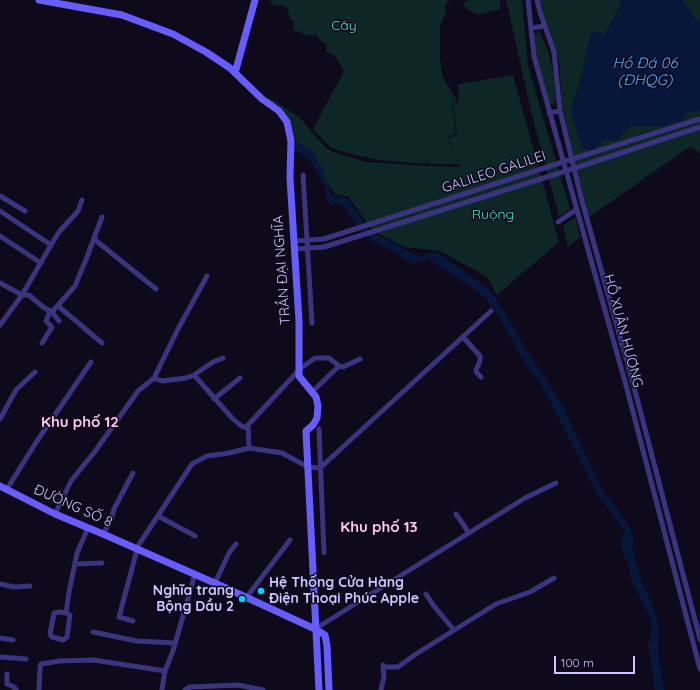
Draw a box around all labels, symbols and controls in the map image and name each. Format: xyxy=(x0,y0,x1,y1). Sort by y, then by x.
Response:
park label: Cây xyxy=(331,18,357,34)
water label: Hồ Đá 06 (ĐHQG) xyxy=(613,54,677,89)
street label: GALILEO GALILEI xyxy=(440,147,548,197)
park label: Ruộng xyxy=(472,207,514,223)
street label: TRẦN ĐẠI NGHĨA xyxy=(270,215,294,325)
street label: HỒ XUÂN HƯƠNG xyxy=(600,272,646,390)
district label: Khu phố 12 xyxy=(41,413,119,431)
street label: ĐƯỜNG SỐ 8 xyxy=(31,481,115,531)
district label: Khu phố 13 xyxy=(340,518,418,536)
place label: Hệ Thống Cửa Hàng Điện Thoại Phúc Apple xyxy=(269,575,419,608)
place label: Nghĩa trang Bộng Dầu 2 xyxy=(153,583,234,616)
marker: Hệ Thống Cửa Hàng Điện Thoại Phúc Apple xyxy=(256,586,266,596)
marker: Nghĩa trang Bộng Dầu 2 xyxy=(237,594,247,604)
scale bar xyxy=(556,648,637,674)
text: 100 m xyxy=(561,655,594,670)

